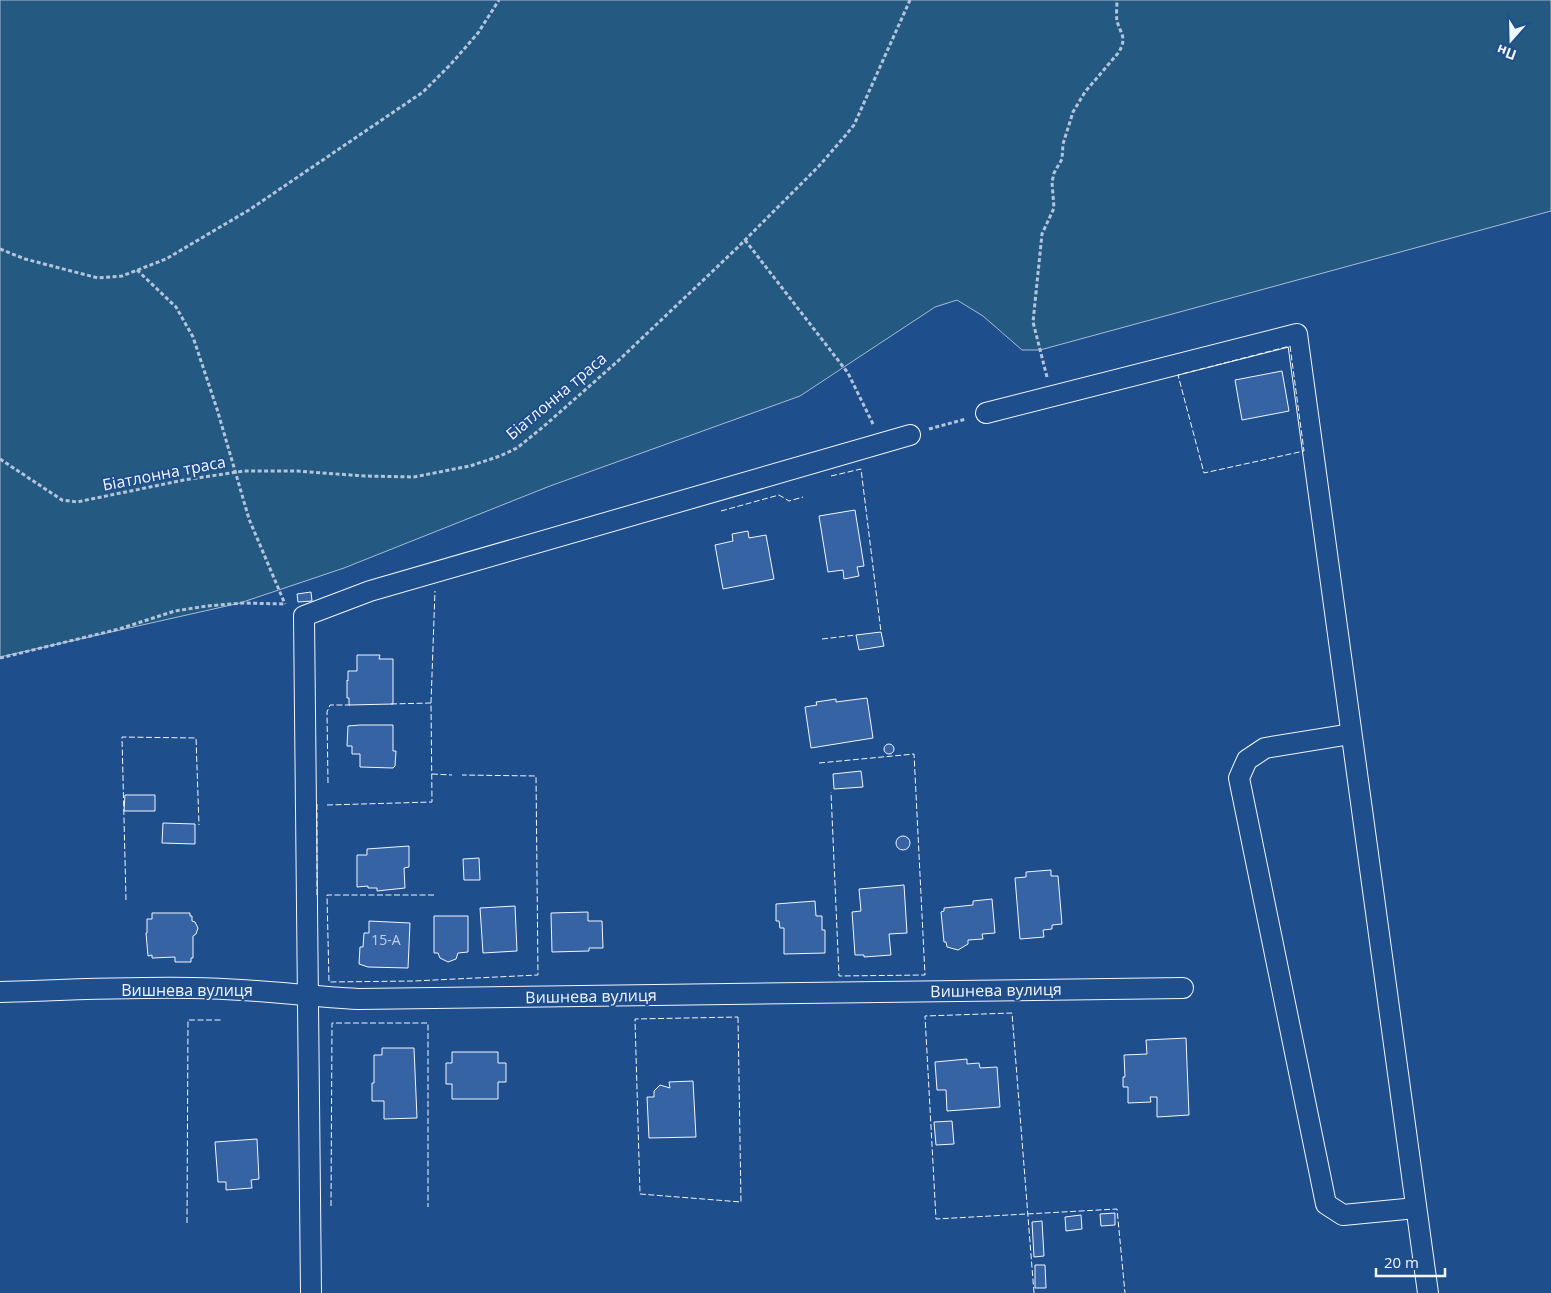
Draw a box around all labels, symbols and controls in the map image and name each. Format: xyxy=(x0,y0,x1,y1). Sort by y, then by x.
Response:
north arrow xyxy=(1486,15,1536,65)
text: Пн xyxy=(1494,40,1519,65)
street label: Біатлонна траса xyxy=(501,347,611,445)
street label: Біатлонна траса xyxy=(101,450,227,496)
house number: 15-А xyxy=(371,930,401,949)
street label: Вишнева вулиця xyxy=(930,978,1062,1002)
street label: Вишнева вулиця xyxy=(121,979,253,1001)
street label: Вишнева вулиця xyxy=(525,984,657,1008)
scale bar xyxy=(1376,1246,1445,1278)
text: 20 m xyxy=(1384,1252,1419,1272)

